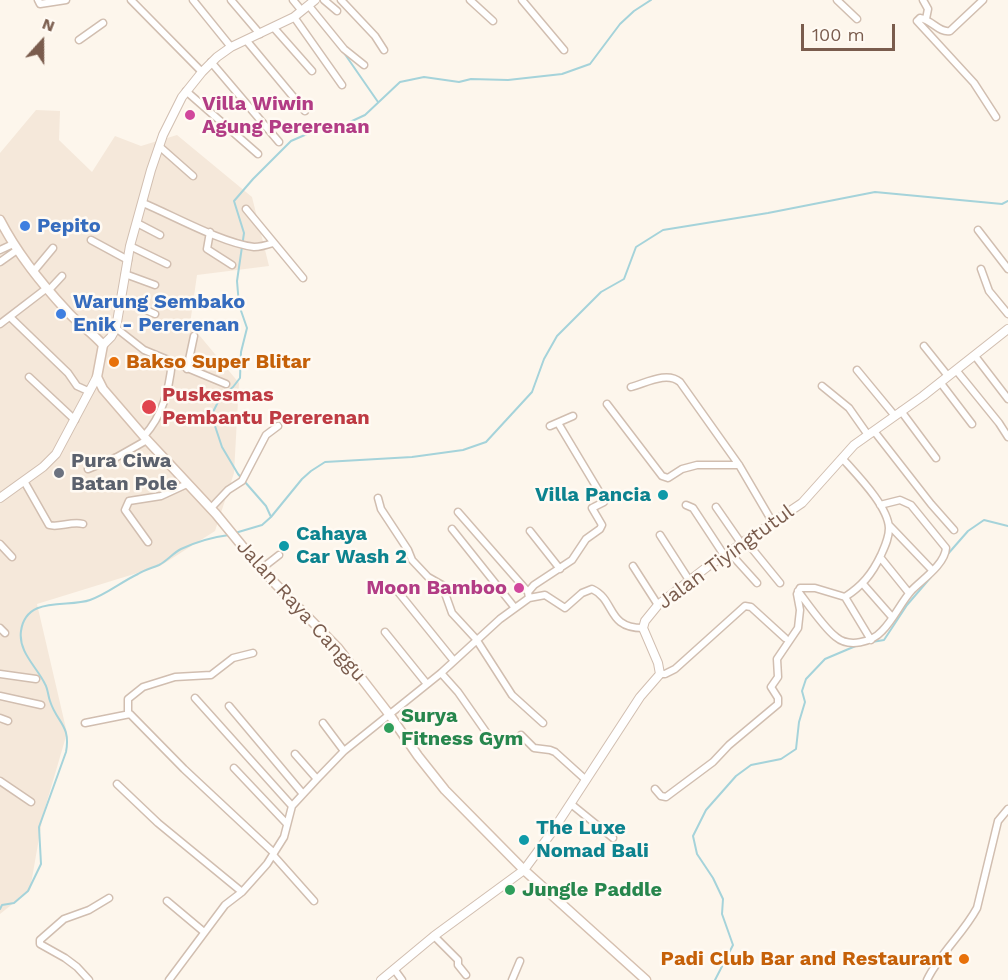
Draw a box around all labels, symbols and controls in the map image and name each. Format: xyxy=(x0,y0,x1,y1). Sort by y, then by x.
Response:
north arrow xyxy=(12,12,72,72)
scale bar xyxy=(804,12,898,50)
text: N xyxy=(40,14,58,36)
text: 100 m xyxy=(812,24,865,45)
place label: Villa Wiwin Agung Pererenan xyxy=(202,92,370,139)
marker: Villa Wiwin Agung Pererenan xyxy=(183,108,197,122)
place label: Pepito xyxy=(37,214,101,238)
marker: Pepito xyxy=(18,219,32,233)
place label: Warung Sembako Enik - Pererenan xyxy=(73,290,245,337)
marker: Warung Sembako Enik - Pererenan xyxy=(54,307,68,321)
place label: Bakso Super Blitar xyxy=(126,350,311,374)
marker: Bakso Super Blitar xyxy=(107,355,121,369)
place label: Puskesmas Pembantu Pererenan xyxy=(162,383,370,430)
marker: Puskesmas Pembantu Pererenan xyxy=(140,398,158,416)
place label: Pura Ciwa Batan Pole xyxy=(71,449,178,496)
marker: Pura Ciwa Batan Pole xyxy=(52,466,66,480)
place label: Villa Pancia xyxy=(535,483,651,507)
marker: Villa Pancia xyxy=(656,488,670,502)
street label: Jalan Tiyingtutul xyxy=(653,500,799,614)
place label: Cahaya Car Wash 2 xyxy=(296,522,407,569)
street label: Jalan Raya Canggu xyxy=(231,535,371,687)
marker: Cahaya Car Wash 2 xyxy=(277,539,291,553)
place label: Moon Bamboo xyxy=(366,576,507,600)
marker: Moon Bamboo xyxy=(512,581,526,595)
place label: Surya Fitness Gym xyxy=(401,704,523,751)
marker: Surya Fitness Gym xyxy=(382,721,396,735)
place label: The Luxe Nomad Bali xyxy=(536,816,649,863)
marker: The Luxe Nomad Bali xyxy=(517,833,531,847)
place label: Jungle Paddle xyxy=(522,878,662,902)
marker: Jungle Paddle xyxy=(503,883,517,897)
place label: Padi Club Bar and Restaurant xyxy=(661,947,952,971)
marker: Padi Club Bar and Restaurant xyxy=(957,952,971,966)

